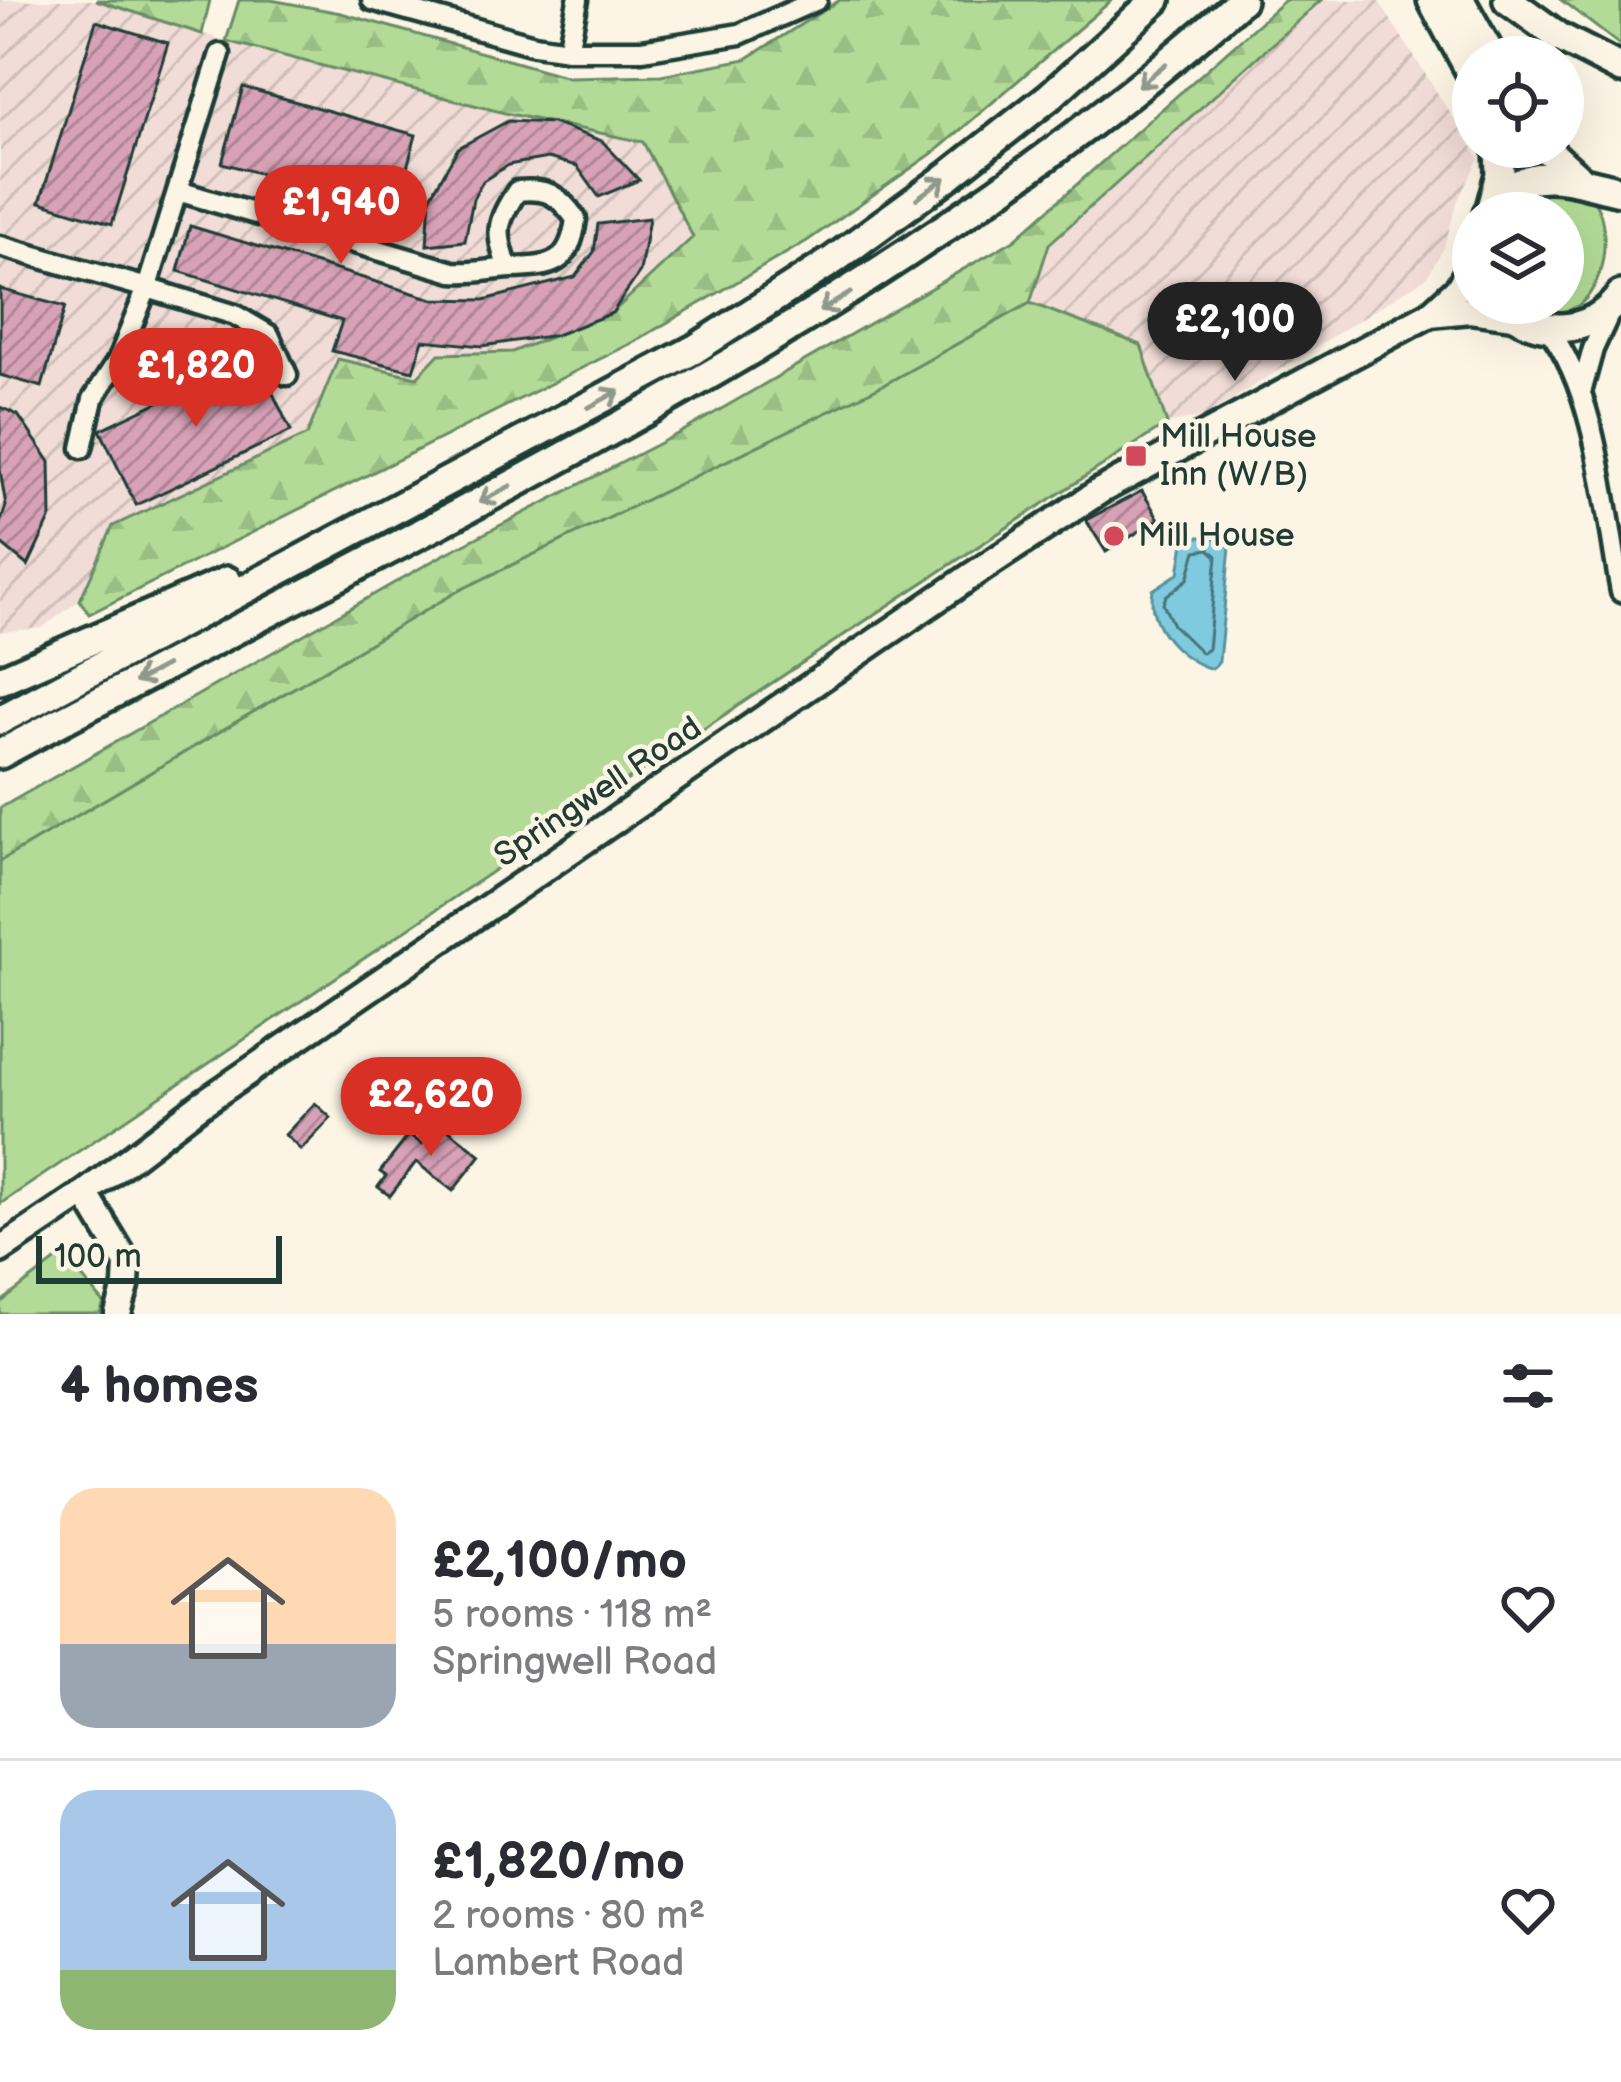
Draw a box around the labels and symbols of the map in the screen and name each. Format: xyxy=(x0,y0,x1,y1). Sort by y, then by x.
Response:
one-way arrow xyxy=(1137,61,1168,88)
pin: £1,940 xyxy=(243,165,439,267)
one-way arrow xyxy=(914,176,947,202)
pin: £2,100 xyxy=(1137,282,1333,384)
one-way arrow xyxy=(819,290,853,314)
pin: £1,820 xyxy=(98,328,294,430)
one-way arrow xyxy=(586,387,621,411)
place label: Mill House Inn (W/B) xyxy=(1160,417,1317,495)
marker: Mill House Inn (W/B) xyxy=(1123,443,1149,469)
one-way arrow xyxy=(478,483,514,506)
place label: Mill House xyxy=(1138,516,1295,556)
marker: Mill House xyxy=(1101,523,1127,549)
one-way arrow xyxy=(132,664,168,687)
street label: Springwell Road xyxy=(487,708,709,876)
pin: £2,620 xyxy=(333,1057,529,1159)
scale bar xyxy=(36,1230,282,1283)

